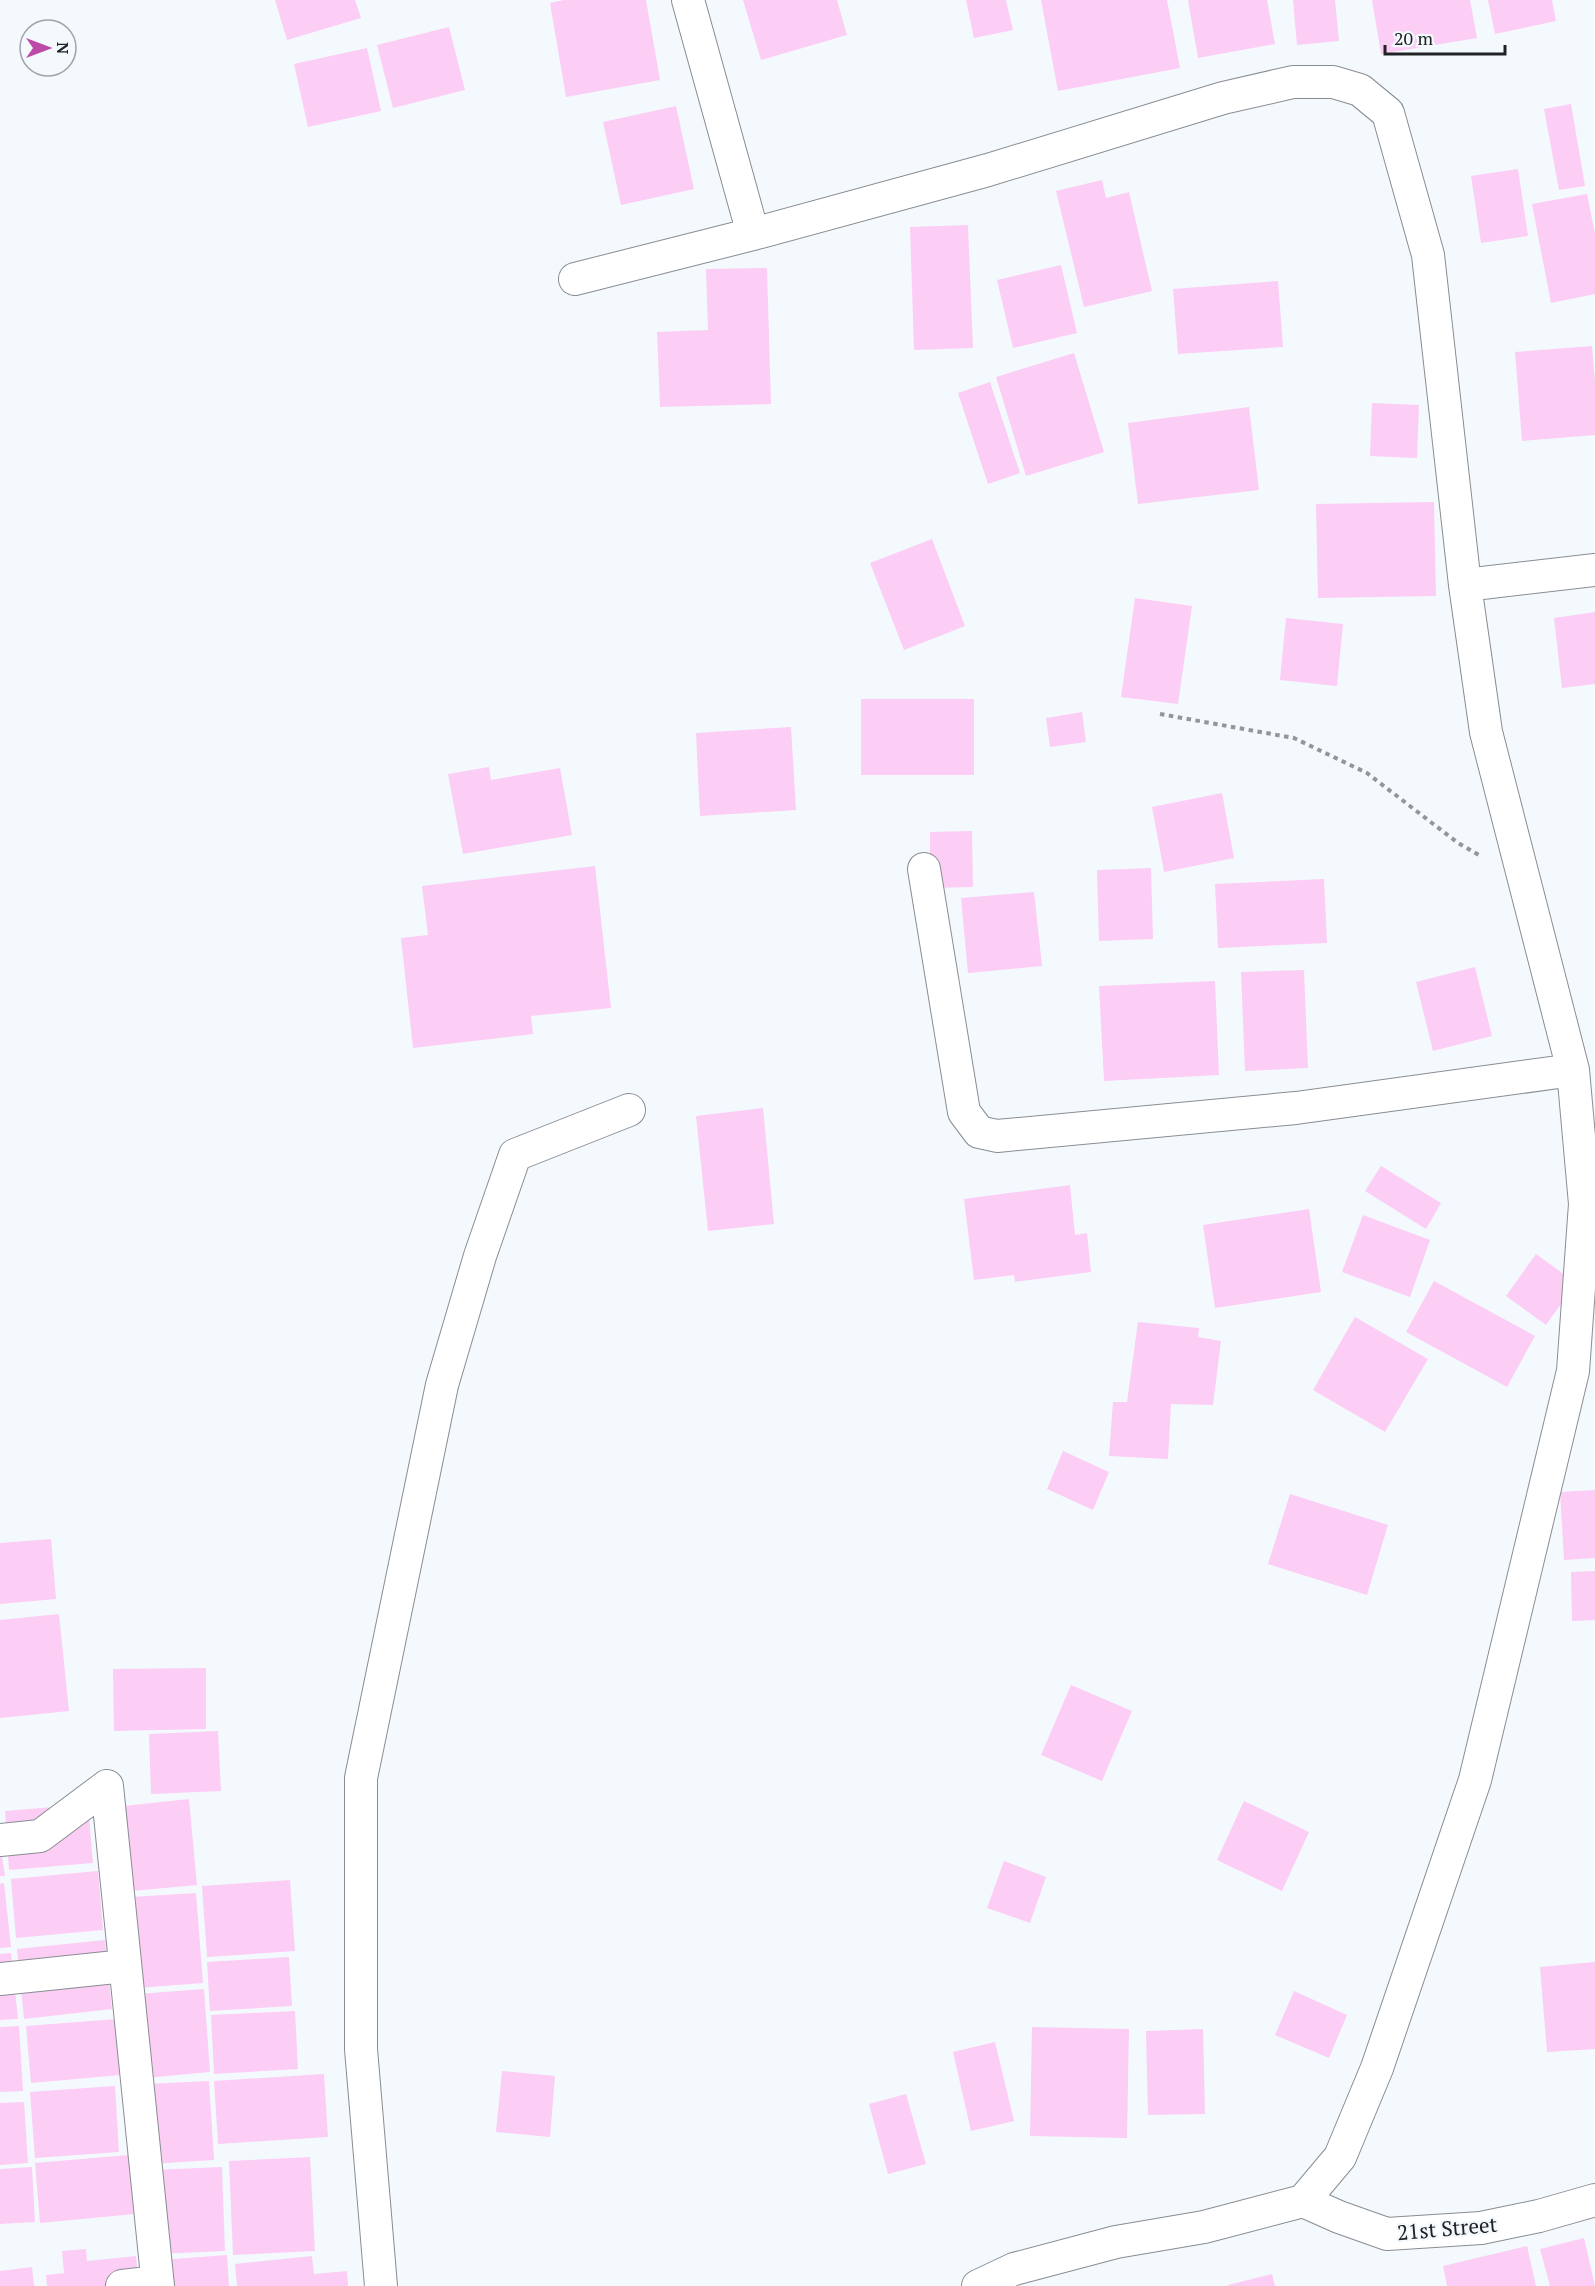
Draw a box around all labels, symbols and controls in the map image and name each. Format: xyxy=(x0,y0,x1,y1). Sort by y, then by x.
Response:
north arrow xyxy=(18,18,78,78)
scale bar xyxy=(1385,18,1505,56)
text: 20 m xyxy=(1394,26,1434,50)
text: N xyxy=(52,42,74,54)
street label: 21st Street xyxy=(1396,2210,1498,2246)

